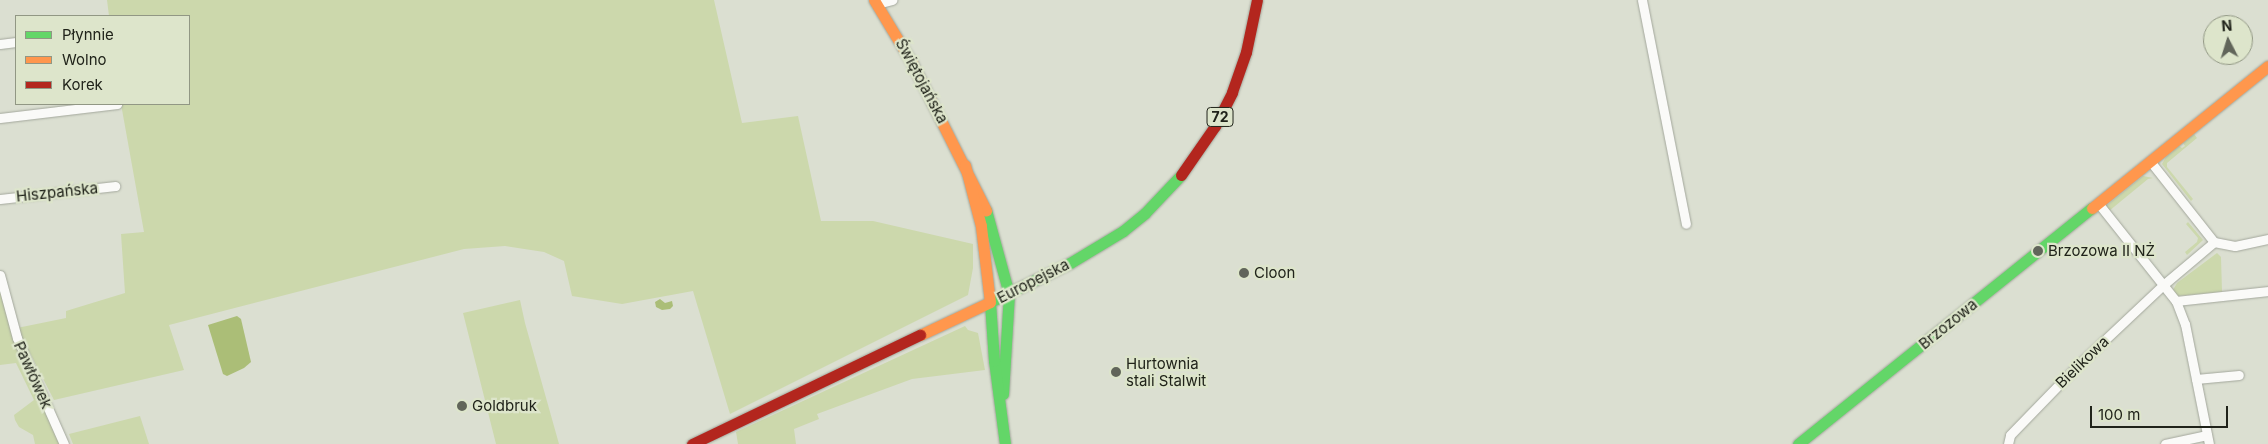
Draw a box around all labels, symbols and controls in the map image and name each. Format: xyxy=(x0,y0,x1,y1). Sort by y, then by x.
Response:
legend xyxy=(15,15,190,105)
north arrow xyxy=(2203,15,2253,65)
text: N xyxy=(2221,17,2233,34)
text: Płynnie xyxy=(62,25,114,44)
street label: Świętojańska xyxy=(892,35,952,127)
text: Wolno xyxy=(62,50,107,69)
text: Korek xyxy=(62,75,103,94)
road number: 72 xyxy=(1206,105,1234,128)
street label: Hiszpańska xyxy=(15,179,99,205)
place label: Brzozowa II NŻ xyxy=(2048,242,2155,260)
marker: Brzozowa II NŻ xyxy=(2032,245,2044,257)
street label: Europejska xyxy=(994,255,1072,307)
place label: Cloon xyxy=(1254,264,1295,282)
marker: Cloon xyxy=(1238,267,1250,279)
street label: Brzozowa xyxy=(1915,295,1981,353)
street label: Bielikowa xyxy=(2052,332,2112,392)
street label: Pawłówek xyxy=(10,339,56,411)
place label: Hurtownia stali Stalwit xyxy=(1126,354,1206,389)
marker: Hurtownia stali Stalwit xyxy=(1110,366,1122,378)
scale bar xyxy=(2093,396,2230,428)
place label: Goldbruk xyxy=(472,397,537,415)
marker: Goldbruk xyxy=(456,400,468,412)
text: 100 m xyxy=(2098,405,2140,424)

